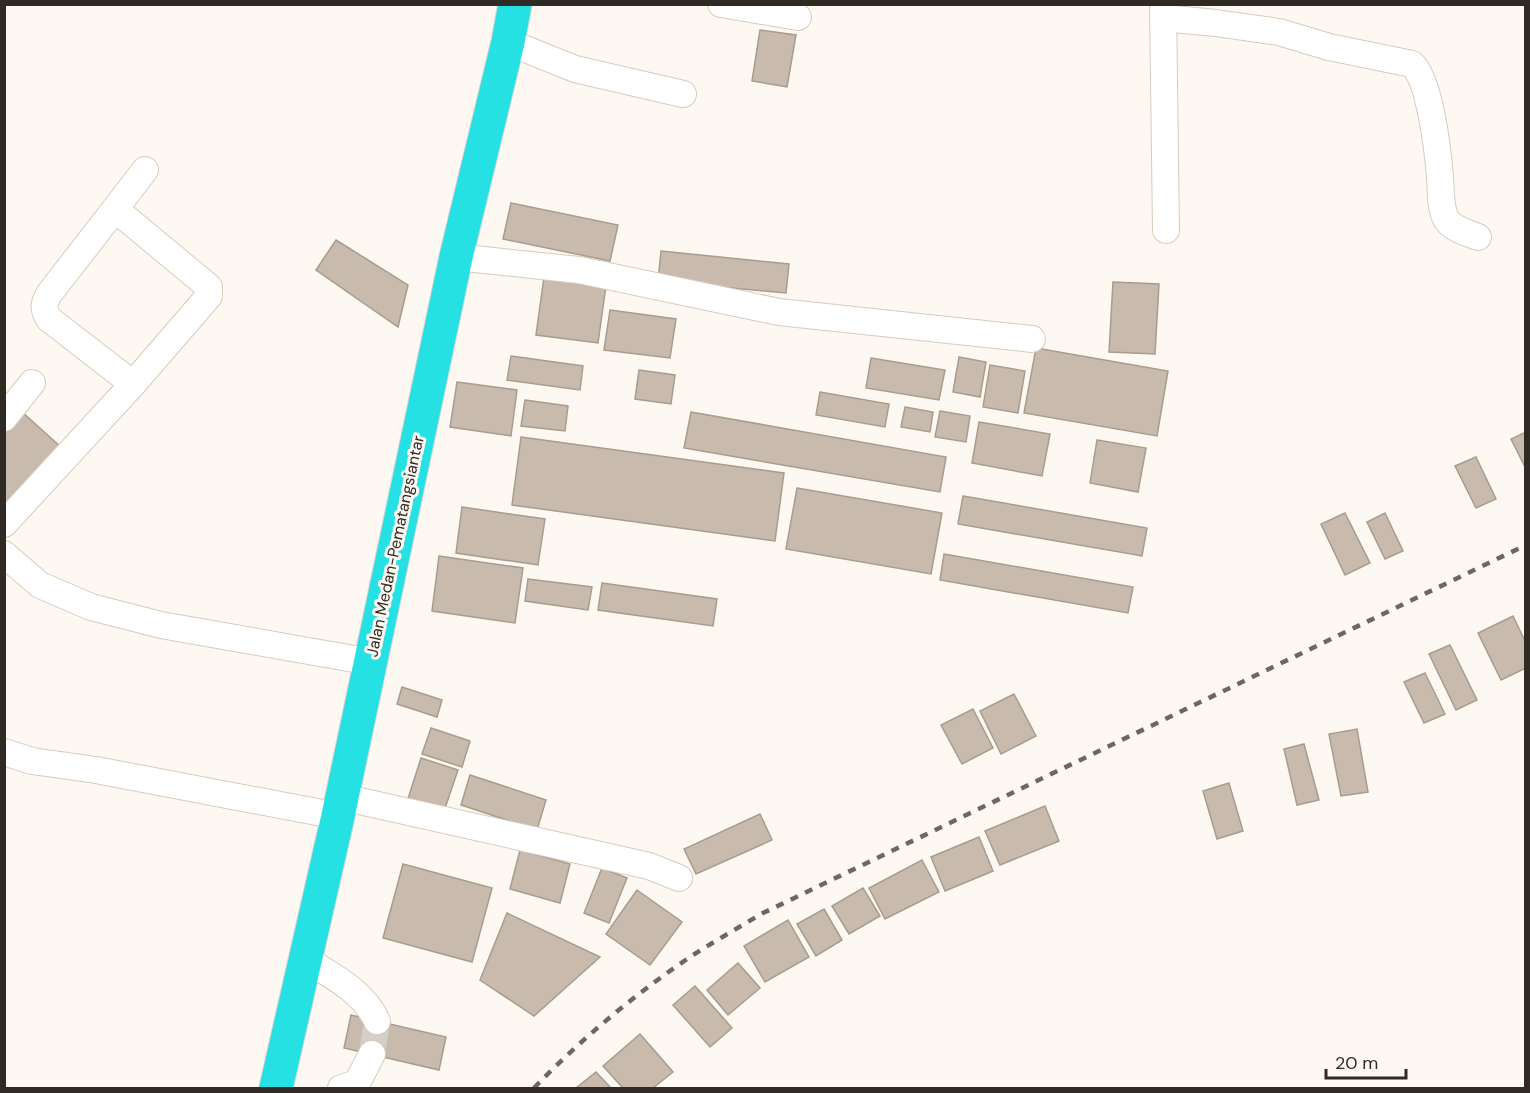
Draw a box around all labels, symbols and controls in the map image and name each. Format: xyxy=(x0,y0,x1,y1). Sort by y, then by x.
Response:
street label: Jalan Medan-Pematangsiantar xyxy=(361,433,429,659)
scale bar xyxy=(1326,1042,1406,1080)
text: 20 m xyxy=(1335,1051,1378,1075)

